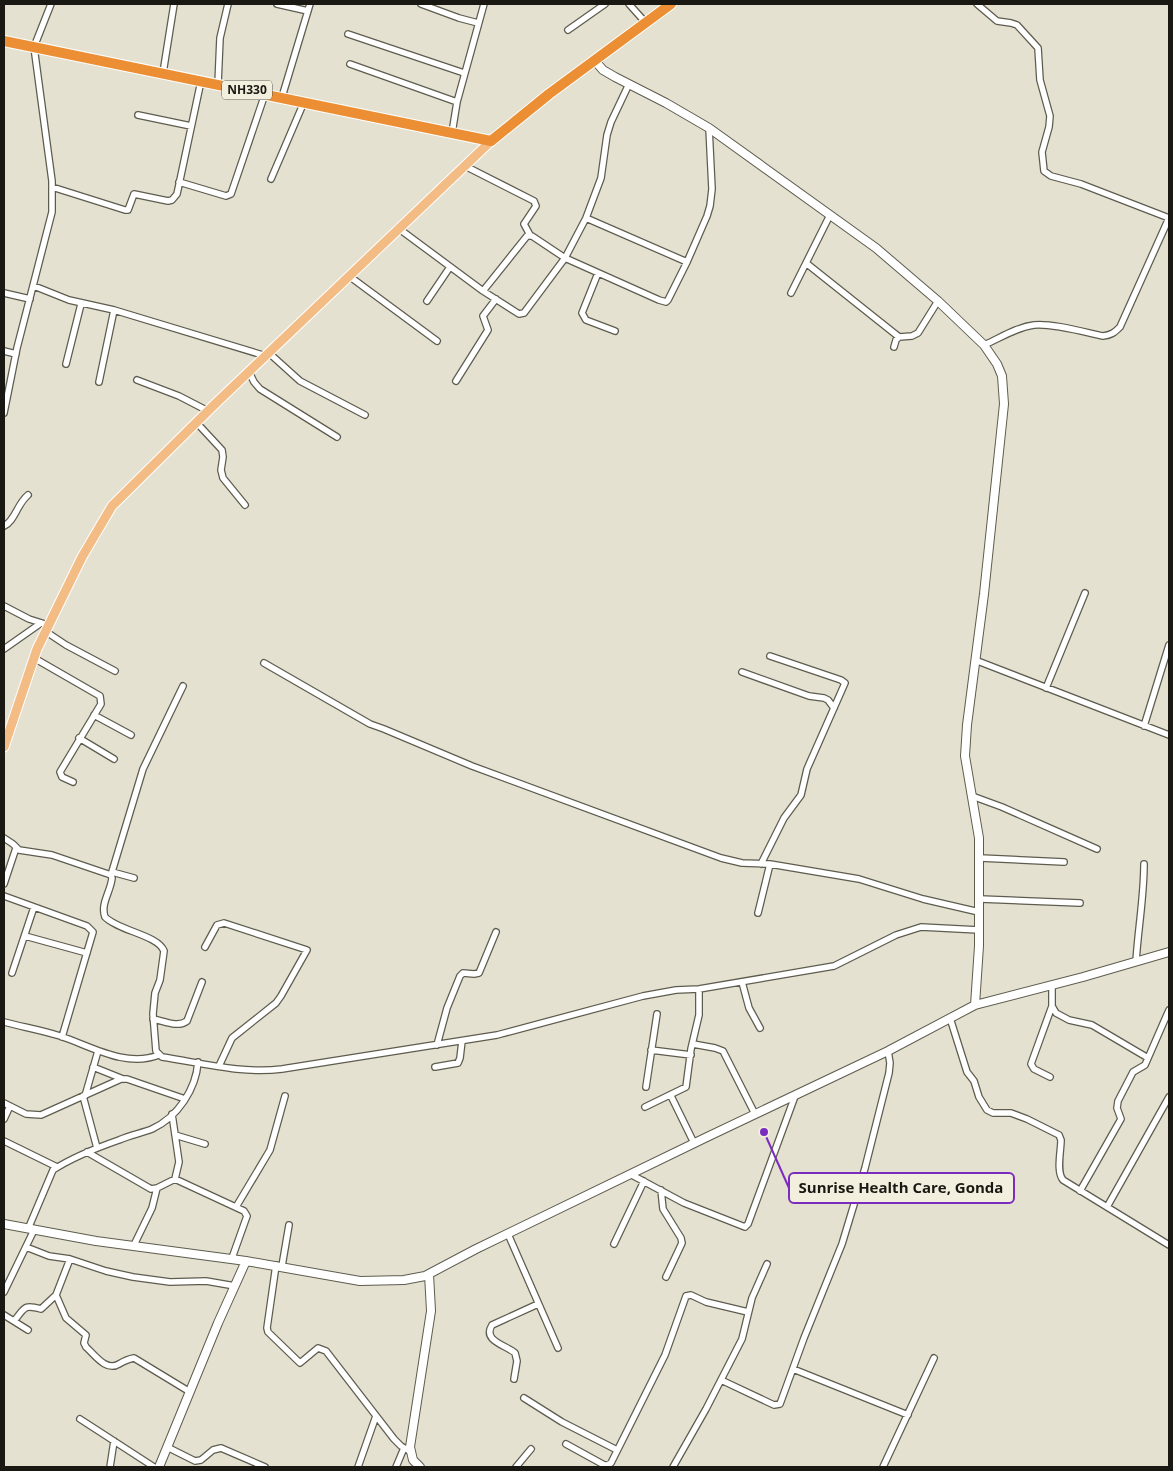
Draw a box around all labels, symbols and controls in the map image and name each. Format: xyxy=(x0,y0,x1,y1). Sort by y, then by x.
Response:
road number: NH330 xyxy=(222,80,272,100)
callout: Sunrise Health Care, Gonda xyxy=(789,1173,1014,1203)
text: Sunrise Health Care, Gonda xyxy=(799,1177,1003,1197)

